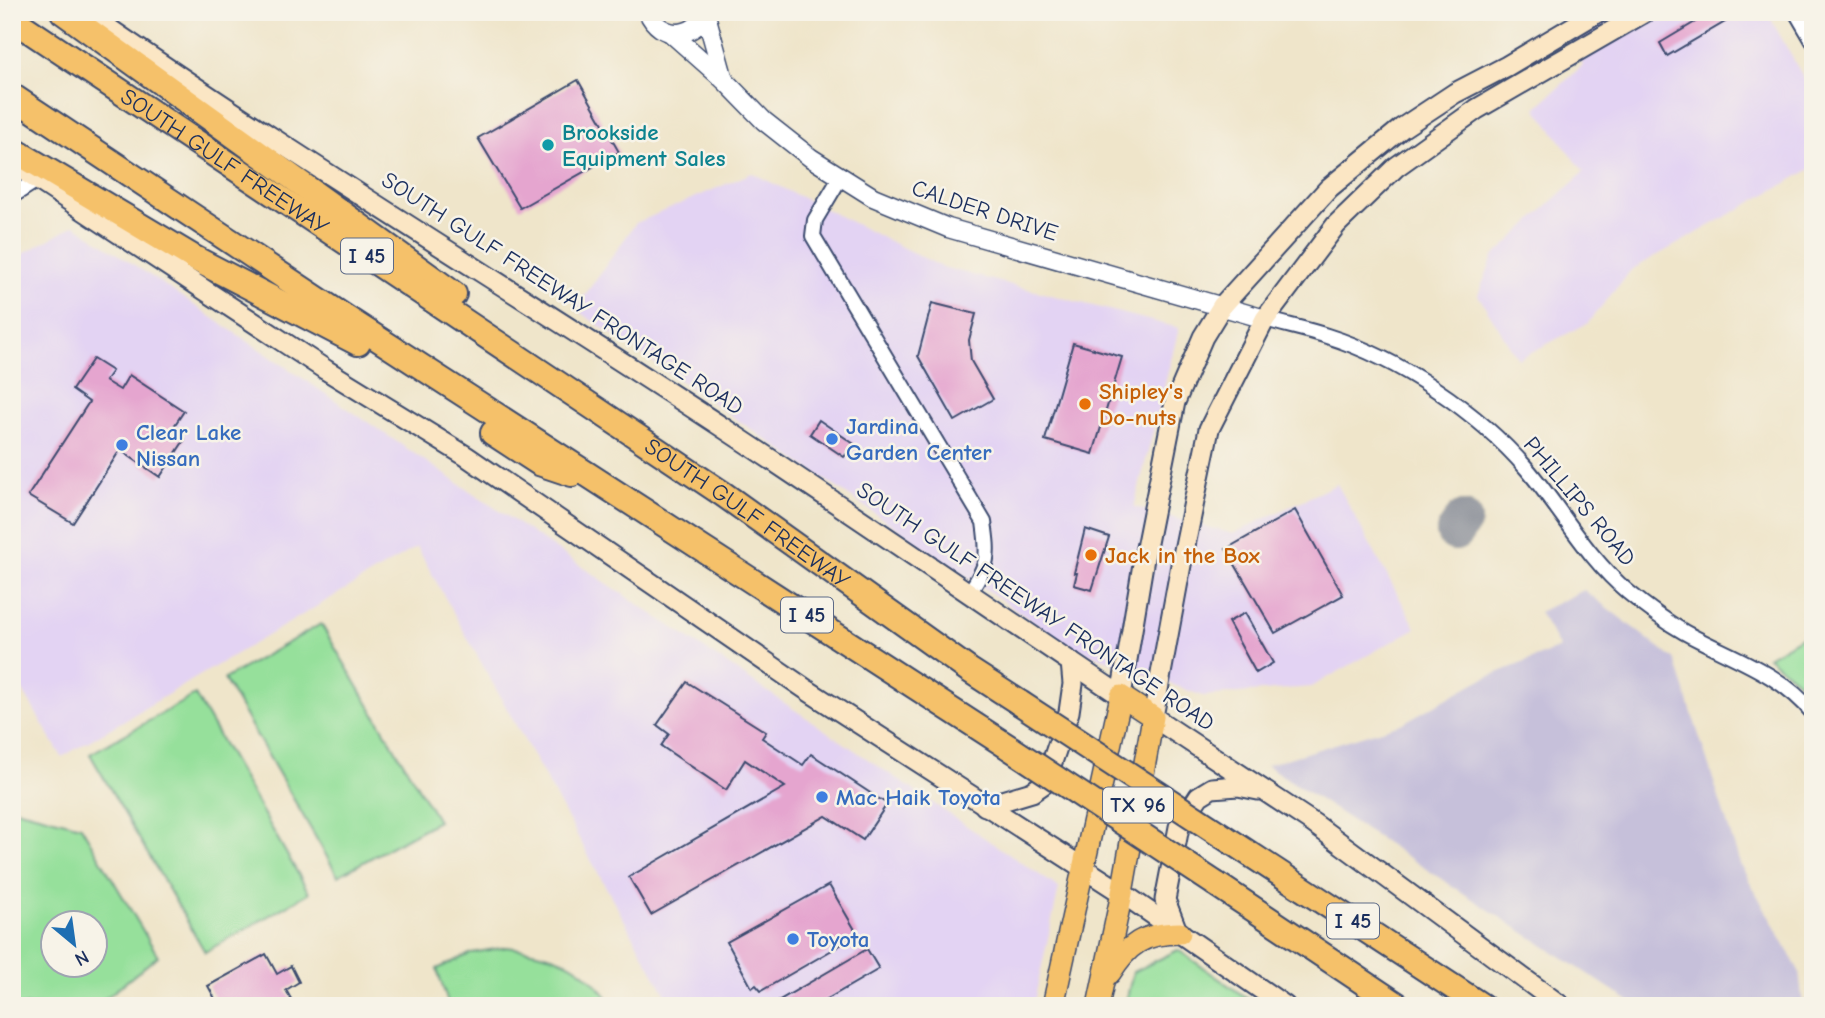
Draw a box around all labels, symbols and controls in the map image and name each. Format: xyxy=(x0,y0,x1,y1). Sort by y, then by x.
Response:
street label: SOUTH GULF FREEWAY xyxy=(116,83,334,241)
place label: Brookside Equipment Sales xyxy=(562,119,726,172)
marker: Brookside Equipment Sales xyxy=(540,137,556,153)
street label: SOUTH GULF FREEWAY FRONTAGE ROAD xyxy=(377,166,749,421)
street label: CALDER DRIVE xyxy=(908,174,1061,247)
road number: I 45 xyxy=(341,238,393,274)
place label: Shipley's Do-nuts xyxy=(1099,378,1183,431)
marker: Shipley's Do-nuts xyxy=(1077,396,1093,412)
place label: Jardina Garden Center xyxy=(846,413,992,466)
place label: Clear Lake Nissan xyxy=(136,419,241,472)
marker: Jardina Garden Center xyxy=(824,431,840,447)
street label: PHILLIPS ROAD xyxy=(1518,431,1641,571)
street label: SOUTH GULF FREEWAY xyxy=(640,433,855,594)
marker: Clear Lake Nissan xyxy=(114,437,130,453)
street label: SOUTH GULF FREEWAY FRONTAGE ROAD xyxy=(852,476,1220,737)
place label: Jack in the Box xyxy=(1105,542,1261,569)
marker: Jack in the Box xyxy=(1083,547,1099,563)
road number: I 45 xyxy=(781,598,833,632)
place label: Mac Haik Toyota xyxy=(836,784,1001,811)
road number: TX 96 xyxy=(1103,788,1173,822)
marker: Mac Haik Toyota xyxy=(814,789,830,805)
road number: I 45 xyxy=(1327,904,1379,939)
north arrow xyxy=(38,909,108,979)
place label: Toyota xyxy=(807,926,870,953)
marker: Toyota xyxy=(785,931,801,947)
text: N xyxy=(71,945,93,971)

